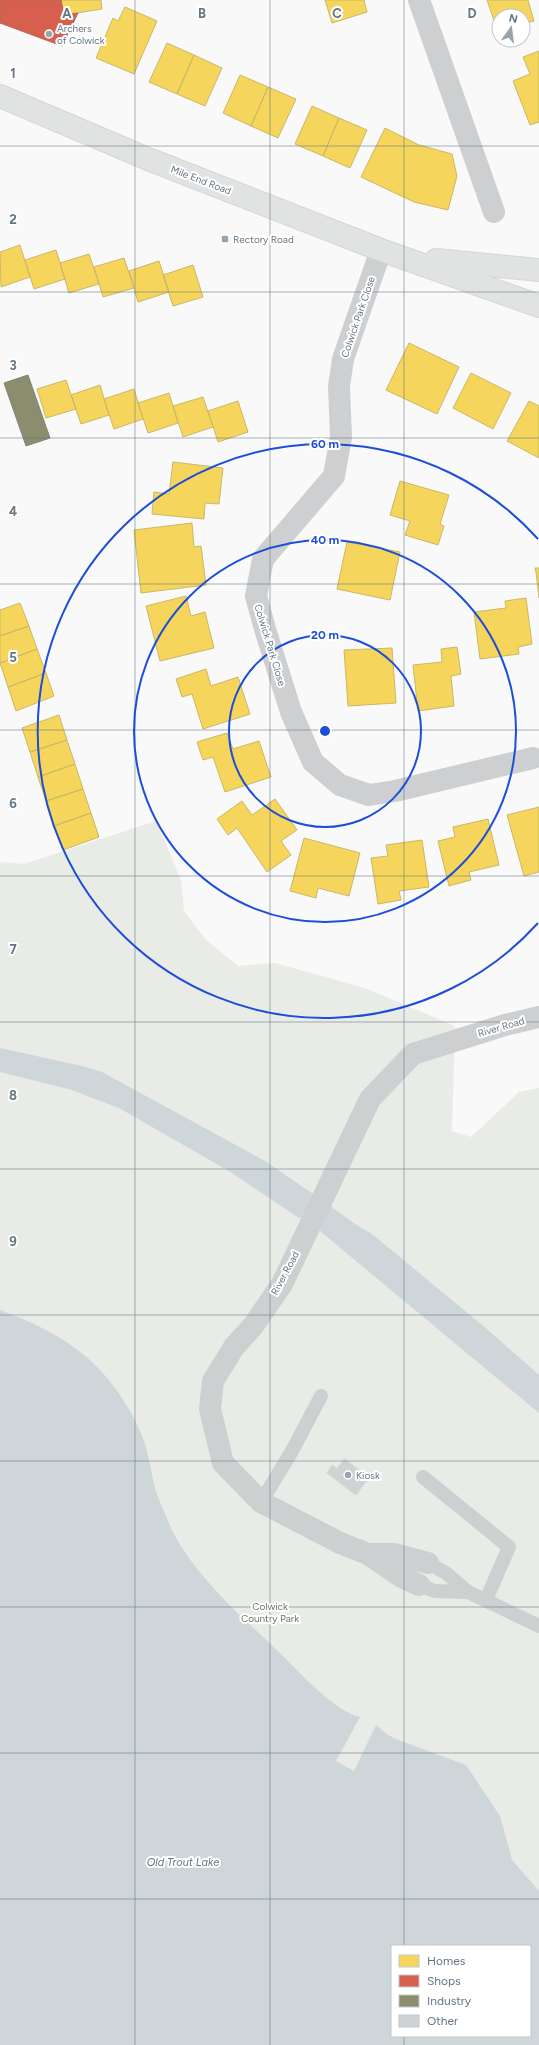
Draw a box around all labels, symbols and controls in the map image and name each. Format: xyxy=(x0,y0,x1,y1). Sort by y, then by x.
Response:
text: A xyxy=(62,6,72,21)
text: B xyxy=(198,6,206,21)
text: C xyxy=(332,6,342,21)
text: D xyxy=(467,6,477,21)
north arrow xyxy=(491,8,531,48)
text: N xyxy=(508,11,519,26)
place label: Archers of Colwick xyxy=(57,22,105,47)
marker: Archers of Colwick xyxy=(44,29,54,39)
text: 1 xyxy=(10,66,16,81)
street label: Mile End Road xyxy=(169,163,233,198)
text: 2 xyxy=(9,212,17,227)
place label: Rectory Road xyxy=(233,233,294,246)
marker: Rectory Road xyxy=(220,234,230,244)
street label: Colwick Park Close xyxy=(338,274,378,359)
text: 3 xyxy=(9,358,17,373)
text: 60 m xyxy=(311,437,339,451)
text: 4 xyxy=(9,504,17,519)
text: 40 m xyxy=(311,533,339,547)
street label: Colwick Park Close xyxy=(251,602,289,688)
text: 20 m xyxy=(311,628,339,642)
text: 5 xyxy=(9,650,17,665)
centre of rings xyxy=(318,724,332,738)
text: 6 xyxy=(9,796,17,811)
text: 7 xyxy=(9,942,17,957)
street label: River Road xyxy=(476,1014,526,1040)
text: 8 xyxy=(9,1088,17,1103)
text: 9 xyxy=(9,1234,17,1249)
street label: River Road xyxy=(268,1249,302,1297)
place label: Kiosk xyxy=(356,1469,380,1482)
marker: Kiosk xyxy=(343,1470,353,1480)
park label: Colwick Country Park xyxy=(241,1600,299,1625)
water label: Old Trout Lake xyxy=(147,1856,219,1869)
legend xyxy=(391,1945,531,2037)
text: Homes xyxy=(427,1954,466,1968)
text: Shops xyxy=(427,1974,461,1988)
text: Industry xyxy=(427,1994,472,2008)
text: Other xyxy=(427,2014,458,2028)

